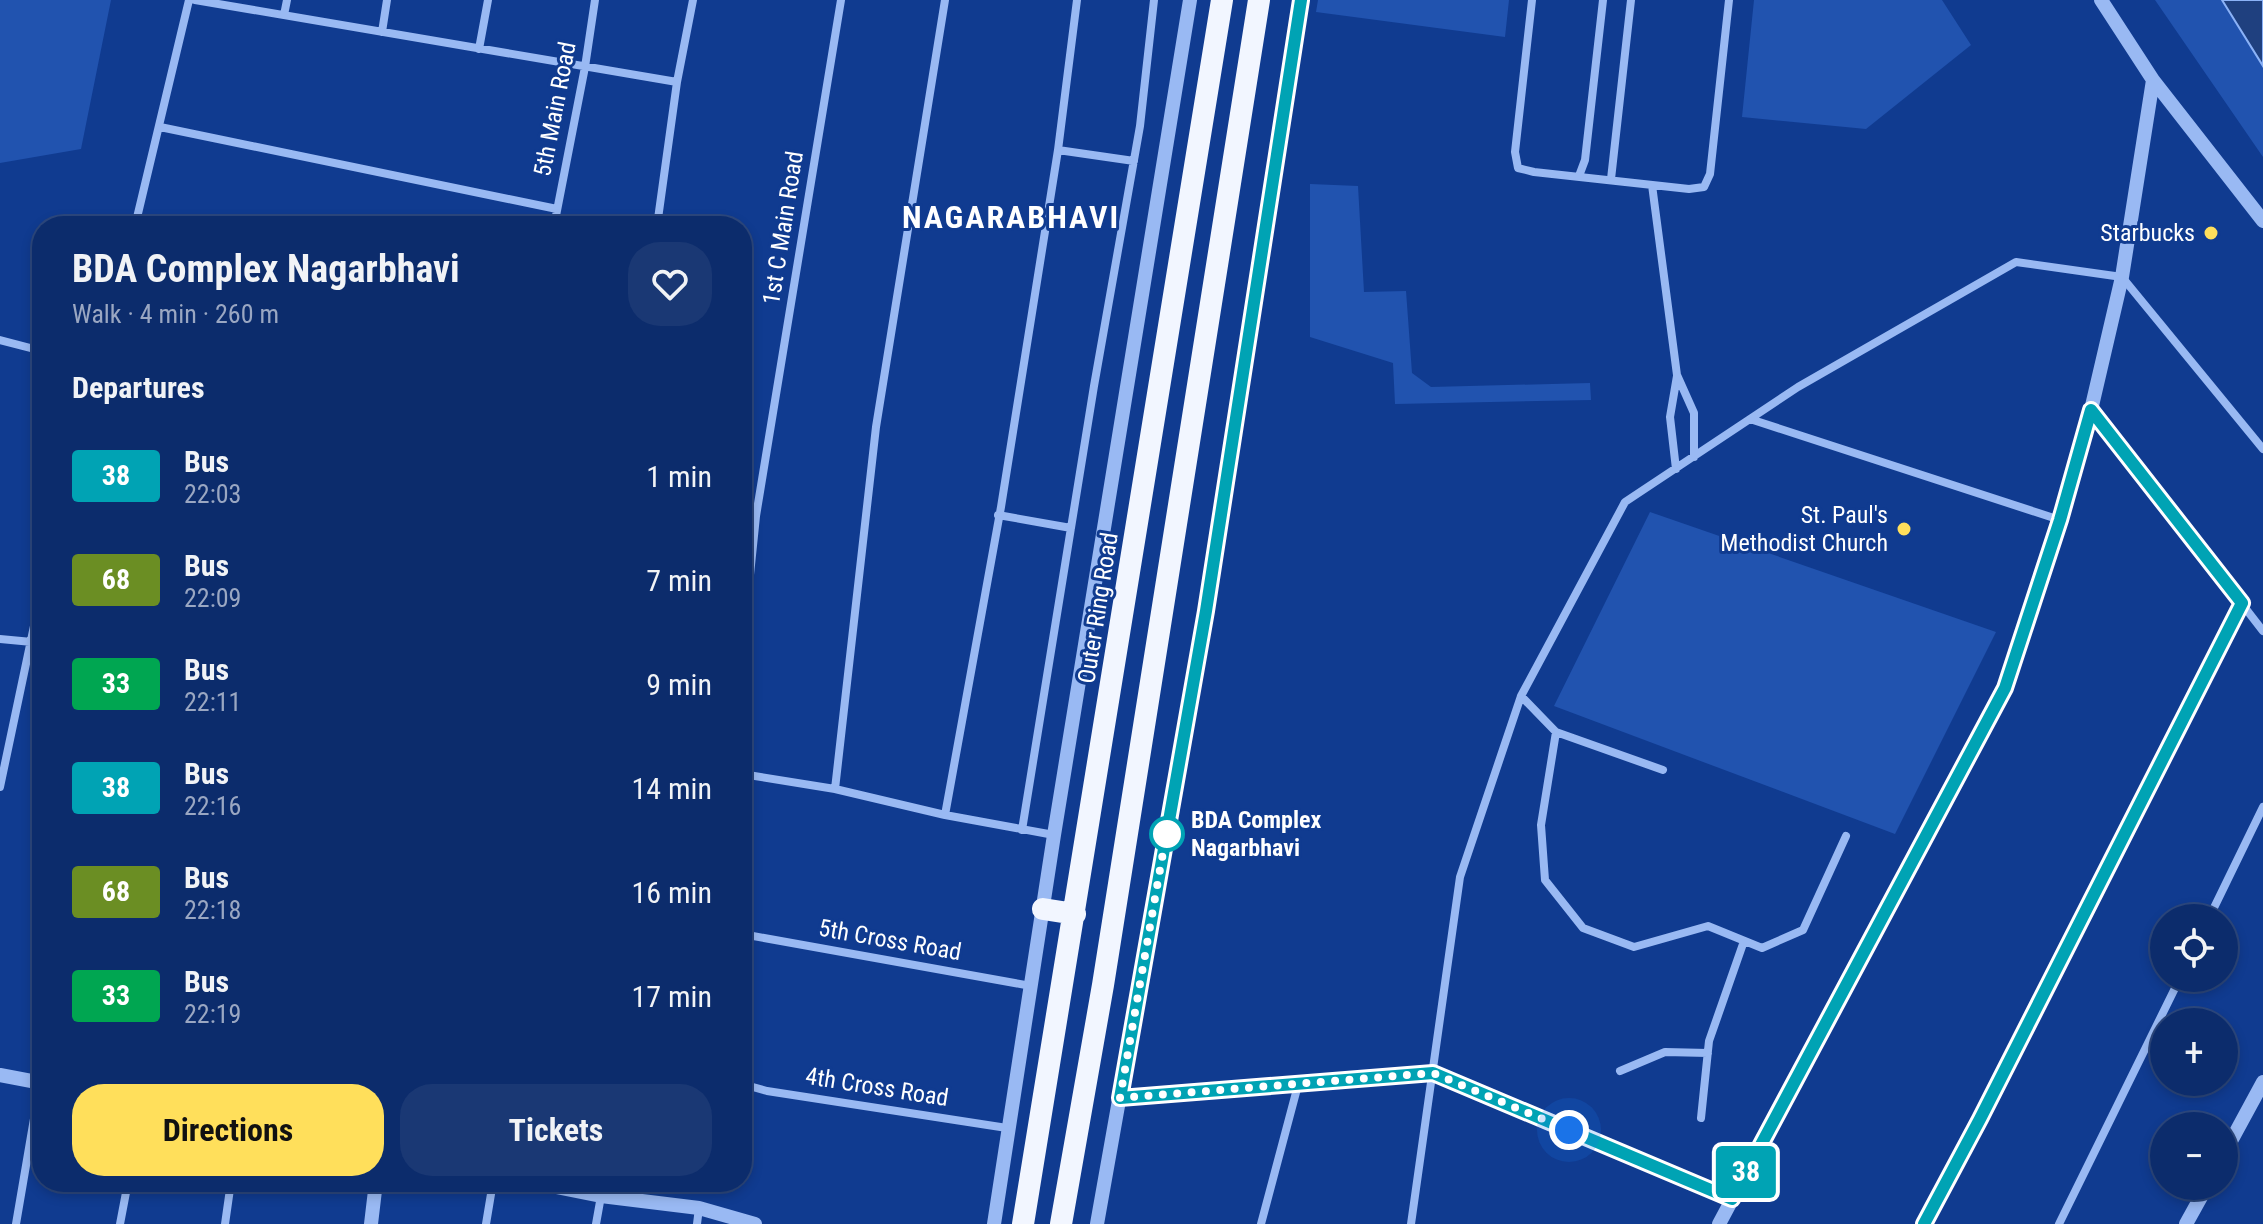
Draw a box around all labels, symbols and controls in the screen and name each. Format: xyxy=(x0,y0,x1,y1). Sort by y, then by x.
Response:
street label: 5th Main Road xyxy=(528,39,582,179)
street label: 1st C Main Road xyxy=(757,149,809,307)
district label: NAGARABHAVI xyxy=(902,198,1120,236)
place label: Starbucks xyxy=(2100,219,2195,247)
marker: Starbucks xyxy=(2202,224,2220,242)
button: heart xyxy=(628,242,712,326)
text: BDA Complex Nagarbhavi xyxy=(72,247,460,291)
text: Walk · 4 min · 260 m xyxy=(72,299,279,329)
text: Departures xyxy=(72,370,205,405)
text: Bus xyxy=(184,444,229,479)
text: 38 xyxy=(102,459,130,492)
text: 1 min xyxy=(646,459,712,494)
text: 22:03 xyxy=(184,479,241,509)
place label: St. Paul's Methodist Church xyxy=(1720,501,1888,557)
marker: St. Paul's Methodist Church xyxy=(1895,520,1913,538)
street label: Outer Ring Road xyxy=(1072,530,1124,686)
text: Bus xyxy=(184,548,229,583)
text: 68 xyxy=(102,563,130,596)
text: 7 min xyxy=(646,563,712,598)
text: 22:09 xyxy=(184,583,241,613)
text: Bus xyxy=(184,652,229,687)
text: 33 xyxy=(102,667,130,700)
text: 9 min xyxy=(646,667,712,702)
text: 22:11 xyxy=(184,687,241,717)
text: Bus xyxy=(184,756,229,791)
text: 38 xyxy=(102,771,130,804)
text: 14 min xyxy=(631,771,712,806)
text: 22:16 xyxy=(184,791,241,821)
place label: BDA Complex Nagarbhavi xyxy=(1191,806,1321,862)
marker: BDA Complex Nagarbhavi xyxy=(1150,817,1184,851)
text: Bus xyxy=(184,860,229,895)
text: 68 xyxy=(102,875,130,908)
text: 16 min xyxy=(631,875,712,910)
text: 22:18 xyxy=(184,895,241,925)
map controls xyxy=(2150,904,2238,1200)
button: locate xyxy=(2150,904,2238,992)
street label: 5th Cross Road xyxy=(816,914,964,966)
text: Bus xyxy=(184,964,229,999)
text: 33 xyxy=(102,979,130,1012)
text: 17 min xyxy=(631,979,712,1014)
text: 22:19 xyxy=(184,999,241,1029)
button: + xyxy=(2150,1008,2238,1096)
street label: 4th Cross Road xyxy=(804,1062,950,1112)
button: Directions xyxy=(72,1084,384,1176)
button: Tickets xyxy=(400,1084,712,1176)
your location xyxy=(1549,1110,1589,1150)
button: − xyxy=(2150,1112,2238,1200)
line badge: 38 xyxy=(1710,1146,1782,1198)
text: 38 xyxy=(1732,1155,1760,1188)

